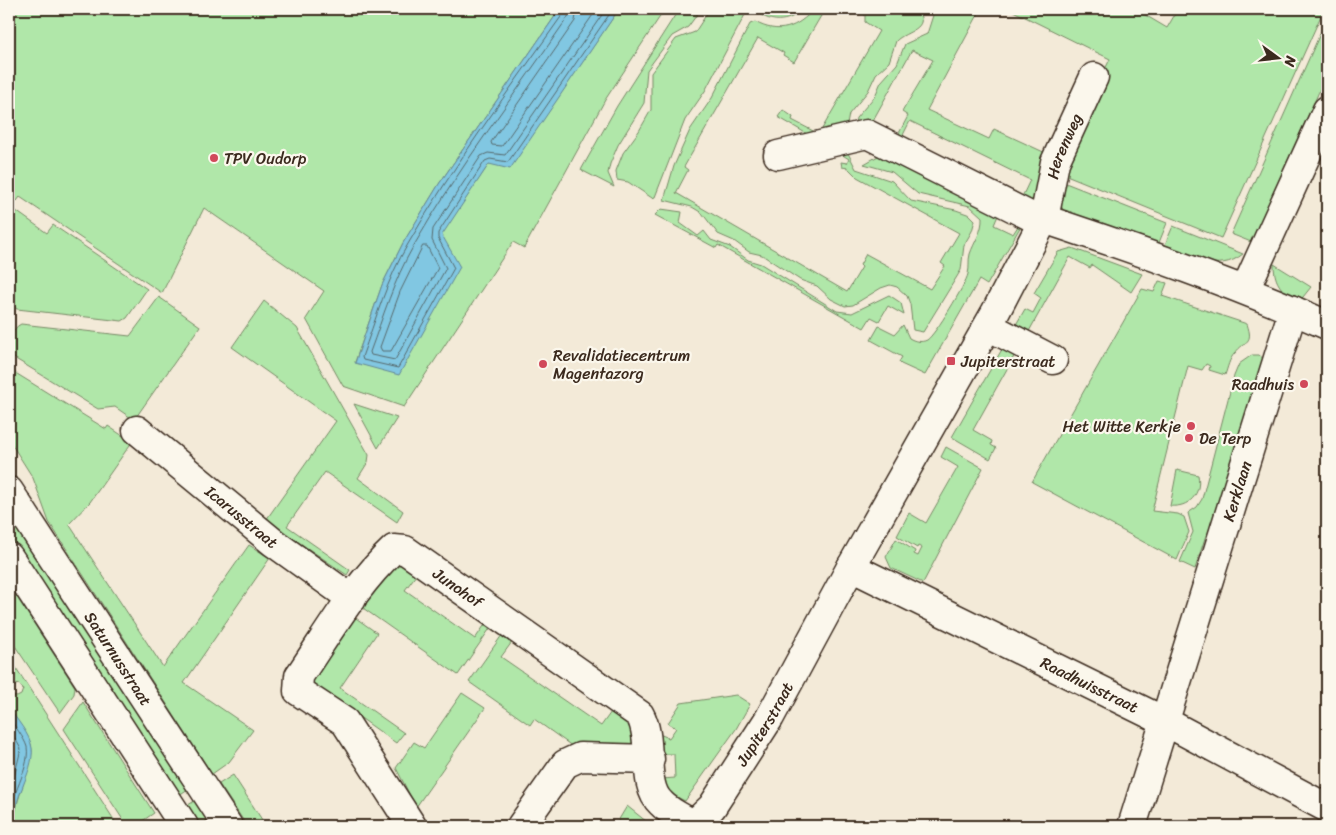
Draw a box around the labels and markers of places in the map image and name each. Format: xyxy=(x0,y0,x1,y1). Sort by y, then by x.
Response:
place label: TPV Oudorp xyxy=(224,144,307,173)
marker: TPV Oudorp xyxy=(208,152,220,164)
place label: Revalidatiecentrum Magentazorg xyxy=(553,341,690,388)
place label: Jupiterstraat xyxy=(960,347,1055,376)
marker: Jupiterstraat xyxy=(945,355,957,367)
marker: Revalidatiecentrum Magentazorg xyxy=(537,358,549,370)
place label: Raadhuis xyxy=(1232,370,1294,399)
marker: Raadhuis xyxy=(1298,378,1310,390)
place label: Het Witte Kerkje xyxy=(1062,412,1181,441)
marker: Het Witte Kerkje xyxy=(1185,420,1197,432)
place label: De Terp xyxy=(1199,424,1252,453)
marker: De Terp xyxy=(1183,432,1195,444)

